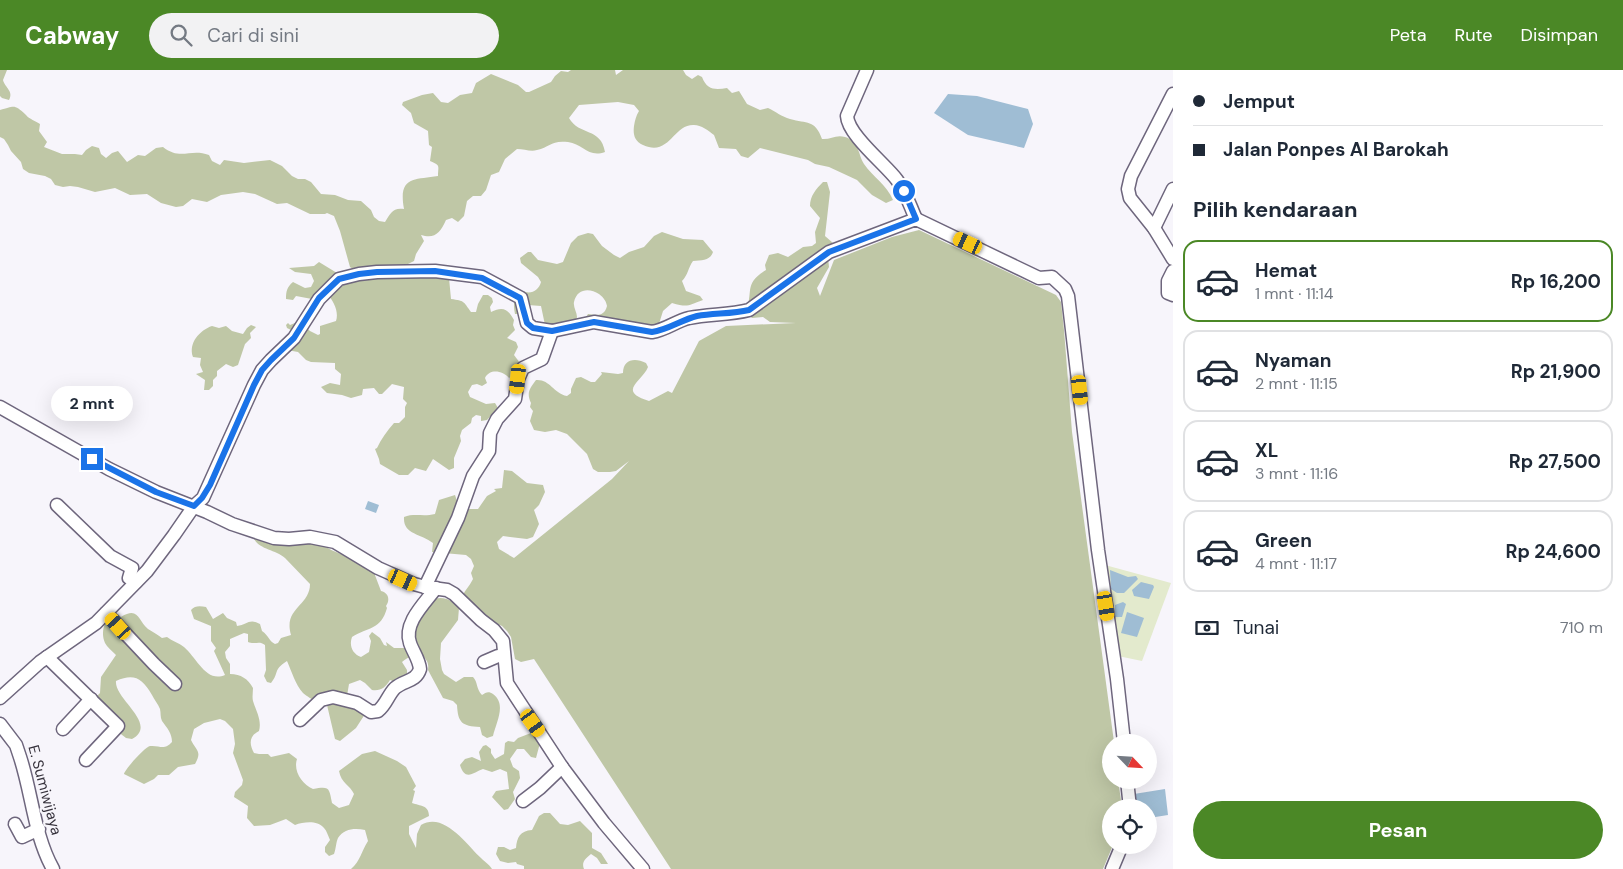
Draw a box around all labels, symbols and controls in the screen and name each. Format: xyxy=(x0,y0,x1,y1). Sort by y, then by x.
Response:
search box xyxy=(149,13,499,58)
text: Cabway xyxy=(25,20,119,51)
icon: search xyxy=(167,21,195,49)
text: Cari di sini xyxy=(207,23,299,48)
text: Peta xyxy=(1390,23,1426,47)
text: Rute xyxy=(1454,23,1493,47)
text: Disimpan xyxy=(1521,23,1598,47)
text: Jemput xyxy=(1223,89,1295,114)
text: Jalan Ponpes Al Barokah xyxy=(1223,137,1449,162)
route start xyxy=(893,180,915,202)
text: Pilih kendaraan xyxy=(1193,195,1357,224)
car xyxy=(951,230,984,256)
text: Hemat xyxy=(1255,258,1317,283)
icon: car xyxy=(1195,259,1240,304)
text: Rp 16,200 xyxy=(1511,269,1601,294)
text: 1 mnt · 11:14 xyxy=(1255,283,1334,304)
text: Nyaman xyxy=(1255,348,1331,373)
icon: car xyxy=(1195,349,1240,394)
text: Rp 21,900 xyxy=(1511,359,1601,384)
car xyxy=(508,363,527,395)
text: 2 mnt · 11:15 xyxy=(1255,373,1338,394)
car xyxy=(1070,374,1089,406)
callout: 2 mnt xyxy=(51,386,133,422)
text: 2 mnt xyxy=(70,393,114,414)
text: XL xyxy=(1255,438,1278,463)
icon: car xyxy=(1195,439,1240,484)
route end xyxy=(81,448,103,470)
text: Rp 27,500 xyxy=(1509,449,1601,474)
text: 3 mnt · 11:16 xyxy=(1255,463,1338,484)
text: Green xyxy=(1255,528,1312,553)
icon: car xyxy=(1195,529,1240,574)
text: Rp 24,600 xyxy=(1505,539,1601,564)
text: 4 mnt · 11:17 xyxy=(1255,553,1337,574)
car xyxy=(386,567,419,593)
car xyxy=(1096,590,1115,622)
car xyxy=(102,610,133,642)
icon: cash xyxy=(1193,614,1221,642)
text: Tunai xyxy=(1233,615,1279,640)
text: 710 m xyxy=(1560,617,1603,638)
car xyxy=(518,706,547,740)
north arrow xyxy=(1102,734,1158,789)
map controls xyxy=(1102,734,1157,854)
street label: E. Sumiwijaya xyxy=(23,743,67,837)
button: locate xyxy=(1102,799,1157,854)
button: Pesan xyxy=(1193,801,1603,859)

